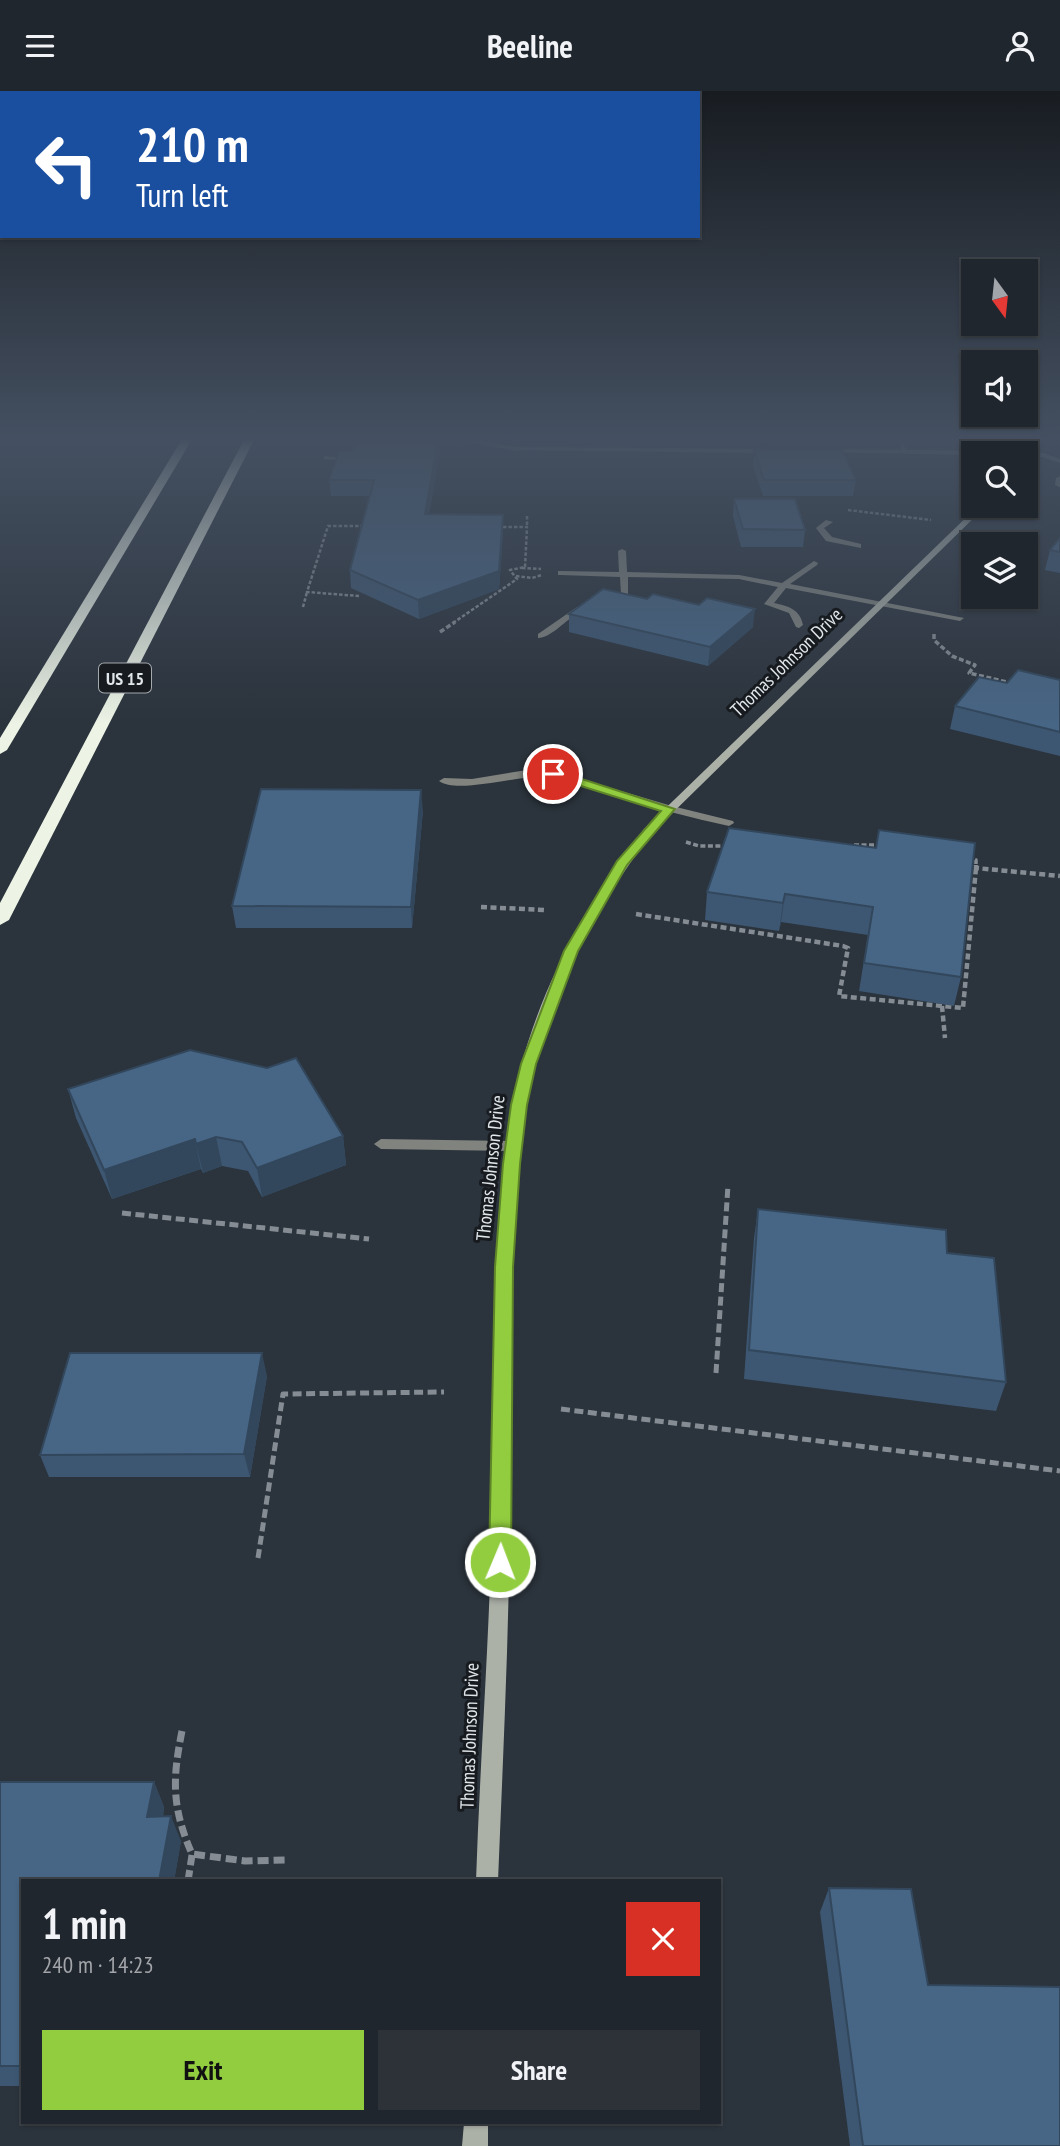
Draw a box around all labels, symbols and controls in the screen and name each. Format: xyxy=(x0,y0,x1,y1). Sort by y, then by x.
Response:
text: Beeline xyxy=(487,25,573,67)
icon: menu xyxy=(21,27,59,65)
icon: person xyxy=(1001,27,1039,65)
text: 210 m xyxy=(136,112,249,176)
icon: left xyxy=(21,119,112,210)
text: Turn left xyxy=(136,174,228,216)
north arrow xyxy=(961,259,1038,336)
map controls xyxy=(961,259,1038,609)
button: sound xyxy=(961,350,1038,427)
button: search xyxy=(961,441,1038,518)
button: layers xyxy=(961,532,1038,609)
street label: Thomas Johnson Drive xyxy=(725,602,847,722)
road number: US 15 xyxy=(99,663,151,693)
pin xyxy=(523,744,583,804)
icon: arrive xyxy=(534,755,572,793)
street label: Thomas Johnson Drive xyxy=(470,1094,510,1242)
position arrow xyxy=(463,1525,537,1599)
street label: Thomas Johnson Drive xyxy=(454,1662,484,1810)
text: 1 min xyxy=(42,1896,127,1951)
button: close xyxy=(626,1902,700,1976)
text: 240 m · 14:23 xyxy=(42,1950,154,1979)
button: Exit xyxy=(42,2030,364,2110)
button: Share xyxy=(378,2030,700,2110)

